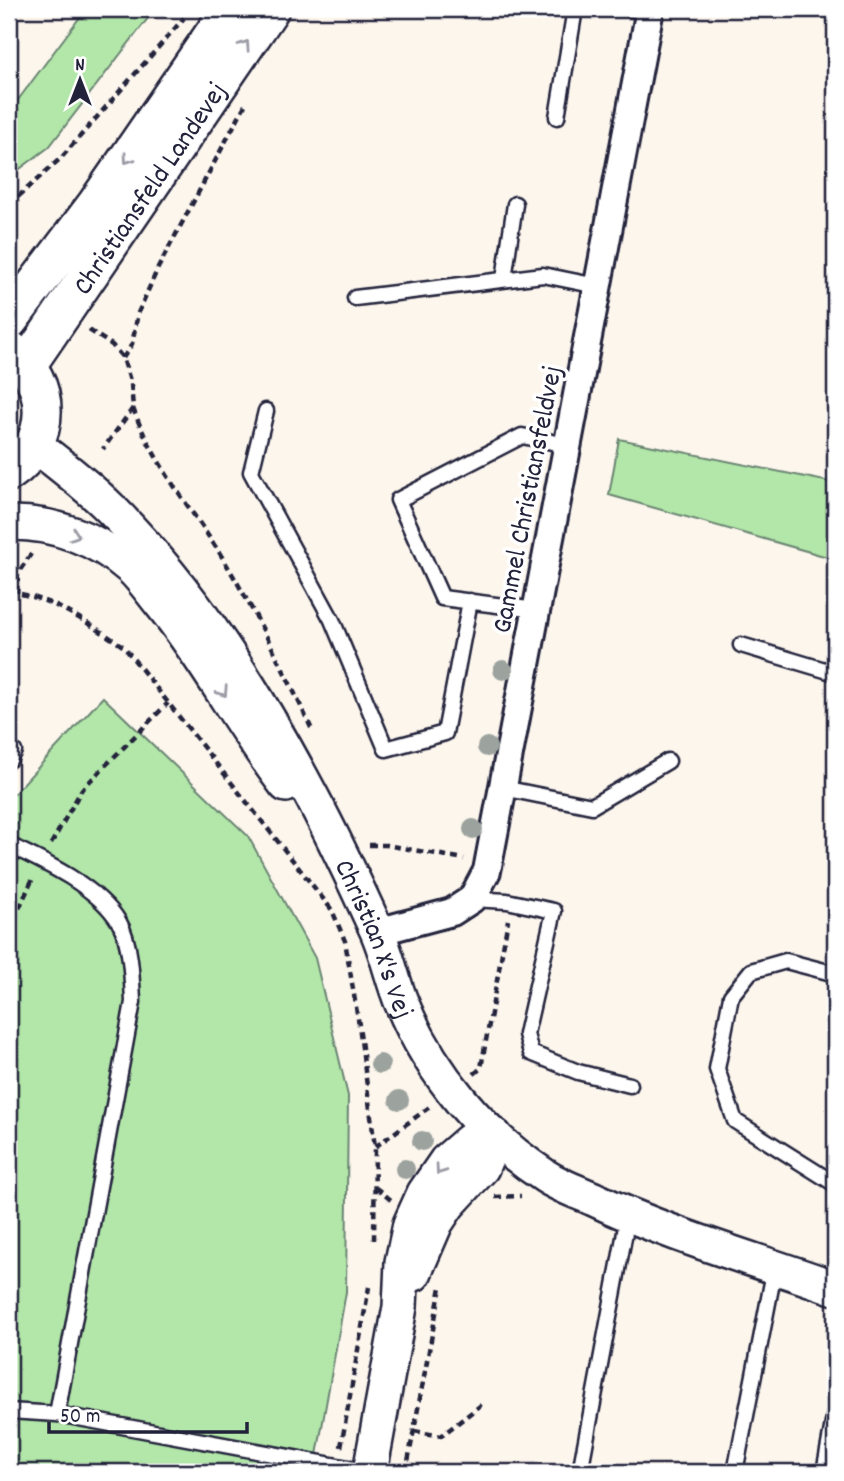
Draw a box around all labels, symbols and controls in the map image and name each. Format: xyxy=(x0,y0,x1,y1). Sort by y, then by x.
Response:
one-way arrow xyxy=(237,40,250,53)
north arrow xyxy=(46,46,116,116)
text: N xyxy=(75,53,85,80)
street label: Christiansfeld Landevej xyxy=(65,76,239,305)
one-way arrow xyxy=(124,151,136,164)
street label: Gammel Christiansfeldvej xyxy=(484,363,575,637)
one-way arrow xyxy=(69,527,81,541)
one-way arrow xyxy=(214,684,227,697)
street label: Christian X's Vej xyxy=(321,854,421,1026)
one-way arrow xyxy=(436,1162,448,1175)
scale bar xyxy=(49,1390,247,1434)
text: 50 m xyxy=(60,1403,100,1433)

